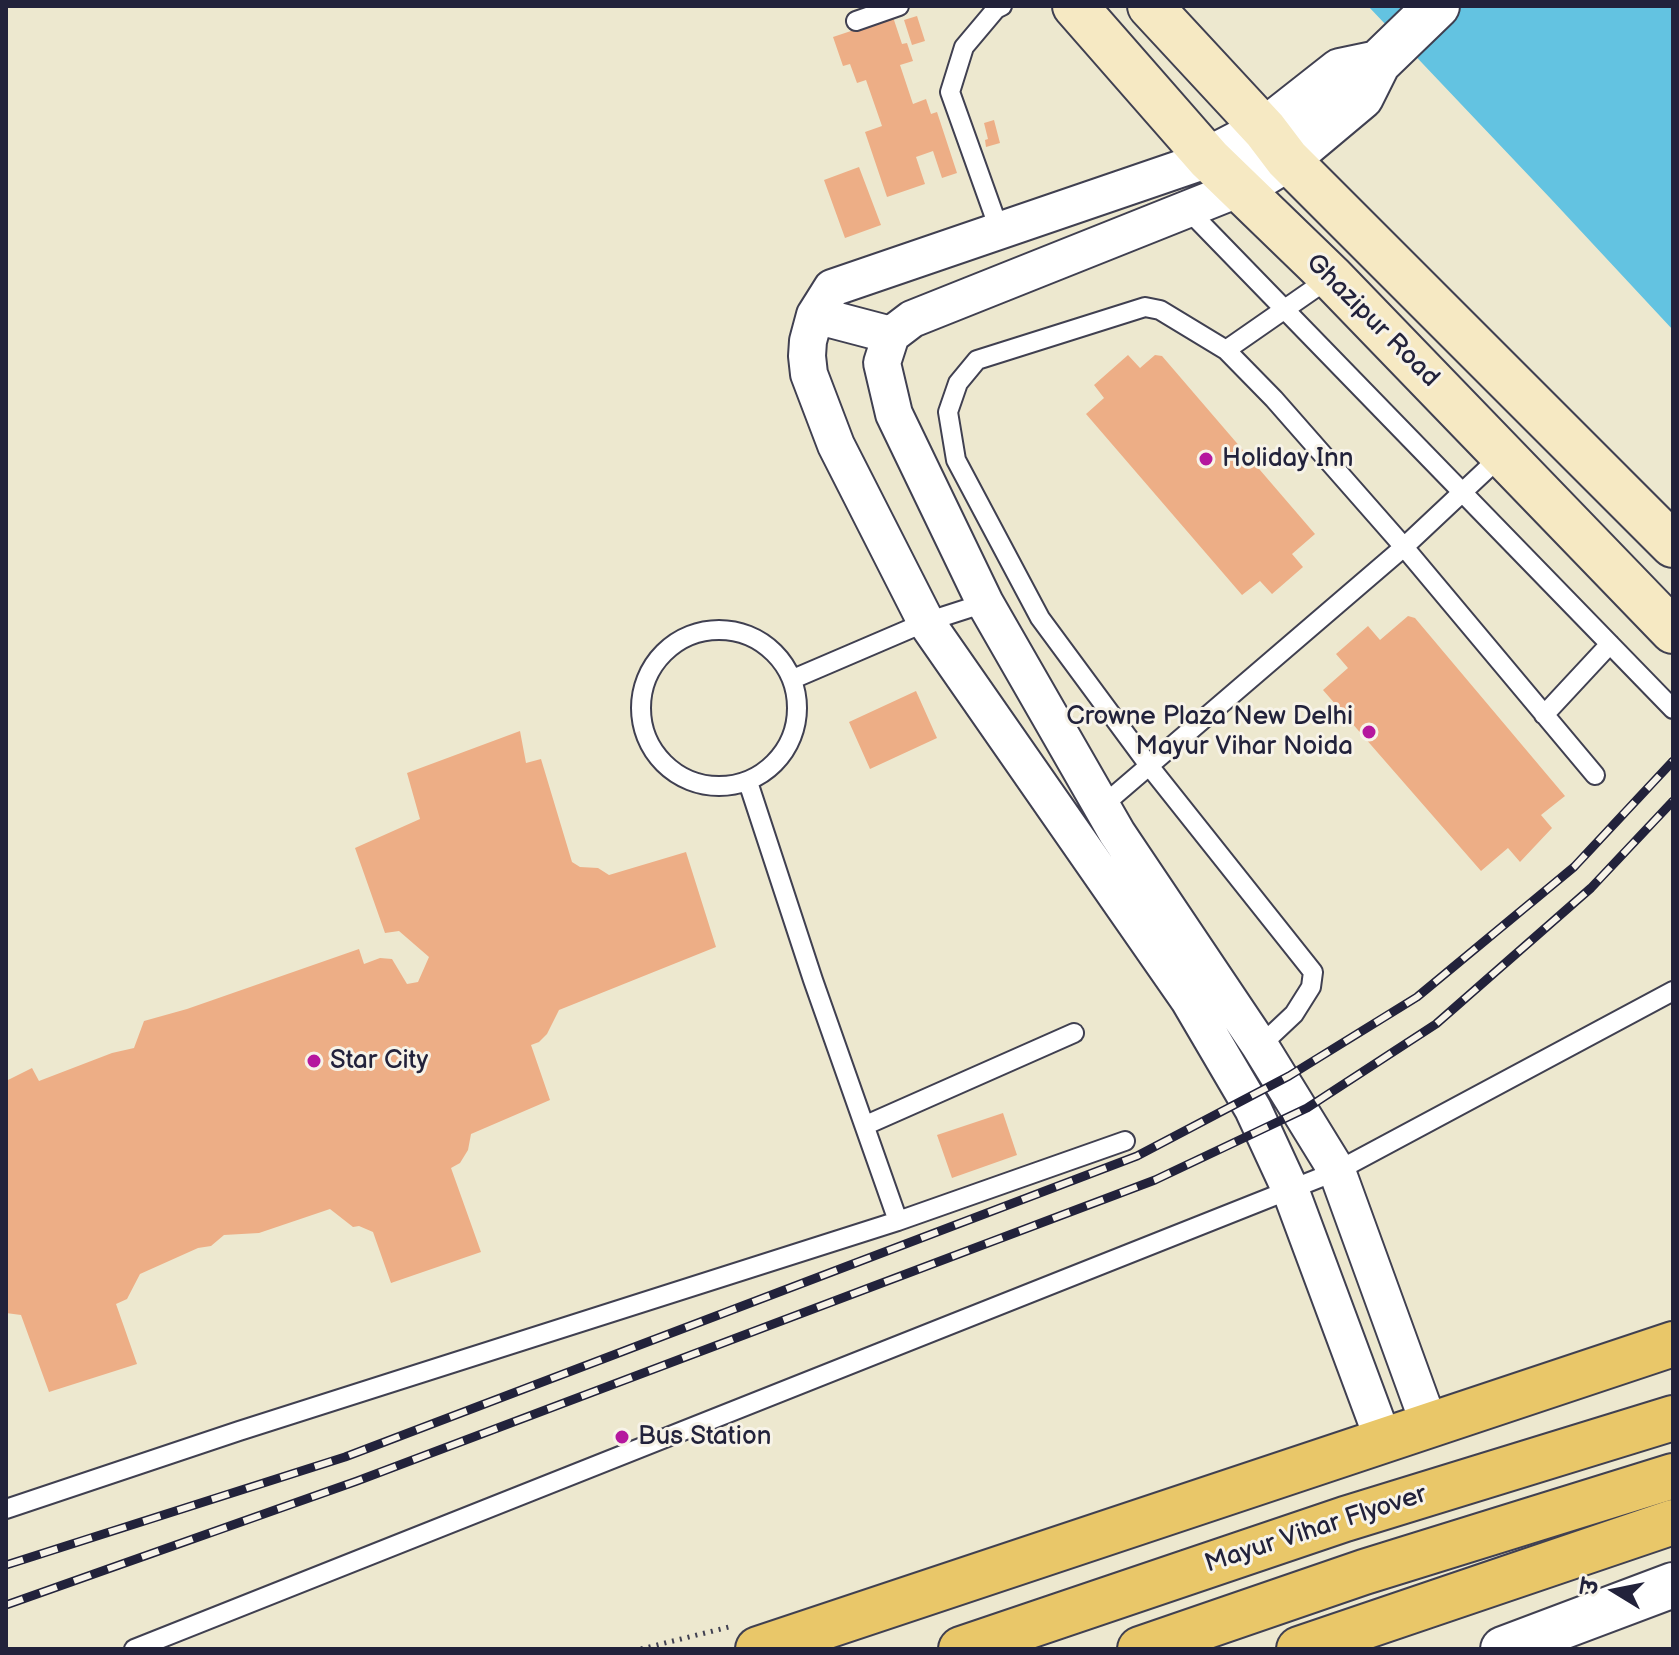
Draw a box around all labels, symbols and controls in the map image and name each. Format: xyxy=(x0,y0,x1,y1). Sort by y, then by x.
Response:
street label: Ghazipur Road xyxy=(1299,248,1445,394)
place label: Holiday Inn xyxy=(1222,443,1353,475)
marker: Holiday Inn xyxy=(1197,450,1215,468)
place label: Crowne Plaza New Delhi Mayur Vihar Noida xyxy=(1066,701,1353,762)
marker: Crowne Plaza New Delhi Mayur Vihar Noida xyxy=(1360,723,1378,741)
place label: Star City xyxy=(330,1045,428,1077)
marker: Star City xyxy=(305,1052,323,1070)
place label: Bus Station xyxy=(638,1421,771,1453)
marker: Bus Station xyxy=(613,1428,631,1446)
street label: Mayur Vihar Flyover xyxy=(1201,1479,1431,1581)
north arrow xyxy=(1575,1551,1655,1631)
text: उ xyxy=(1576,1577,1605,1596)

